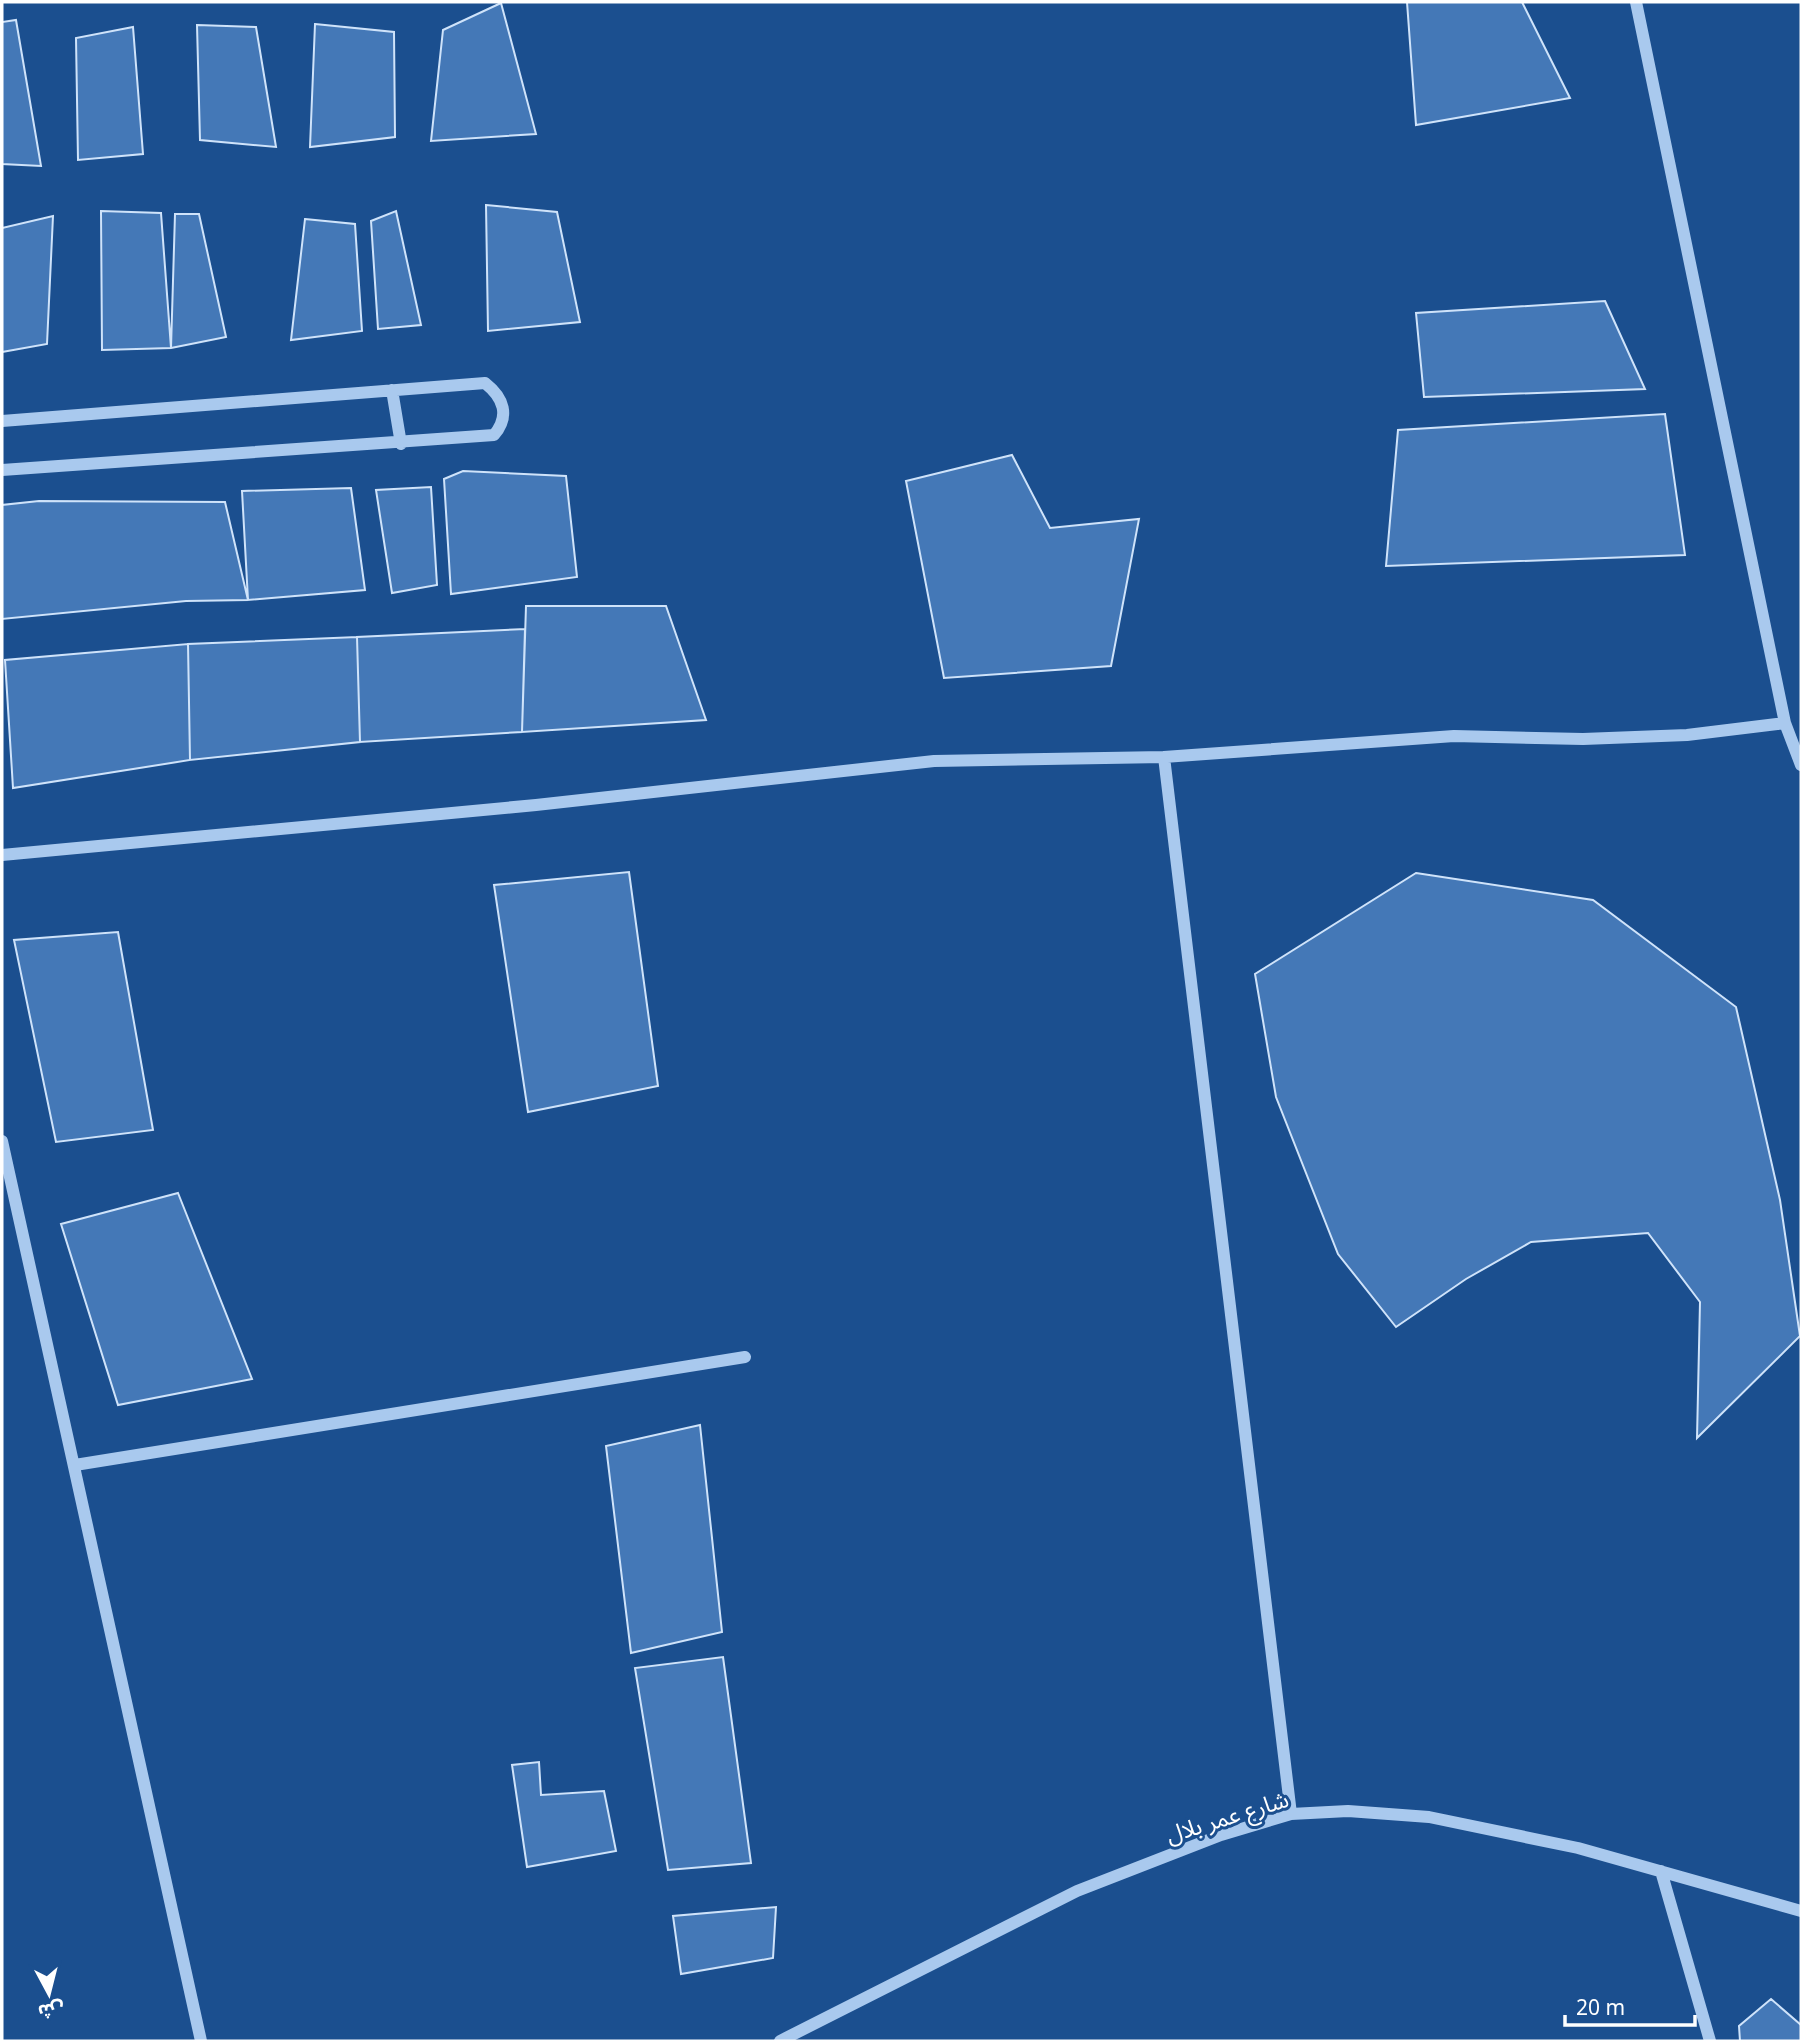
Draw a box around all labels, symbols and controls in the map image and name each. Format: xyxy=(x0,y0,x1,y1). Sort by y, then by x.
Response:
street label: شارع عمر بلال xyxy=(1162,1782,1293,1852)
north arrow xyxy=(14,1959,84,2029)
scale bar xyxy=(1565,1983,1694,2027)
text: 20 m xyxy=(1576,1993,1625,2021)
text: ش xyxy=(37,1996,66,2025)

